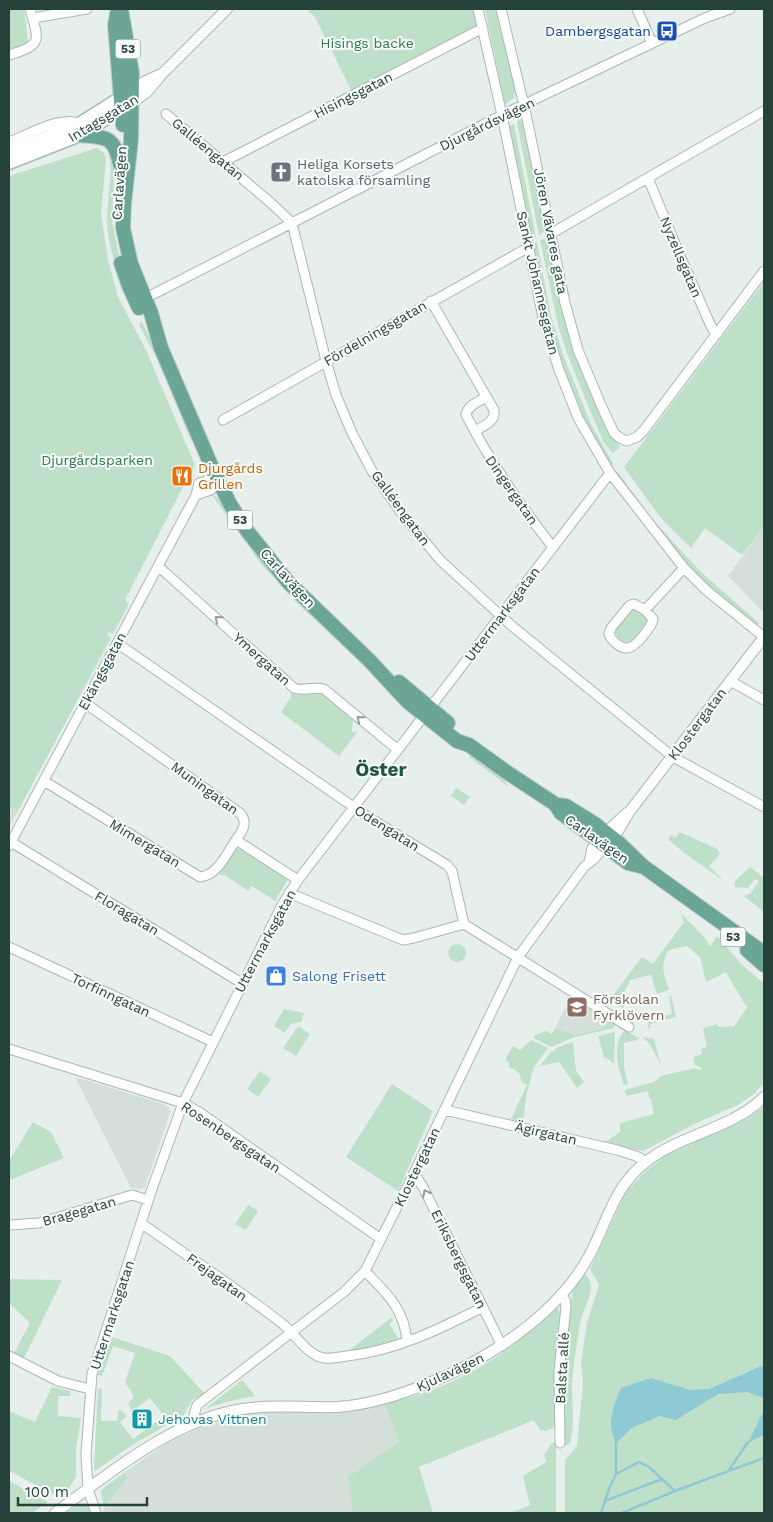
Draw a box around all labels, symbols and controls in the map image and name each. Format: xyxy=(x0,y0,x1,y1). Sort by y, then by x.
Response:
bus stop icon: Dambergsgatan xyxy=(655,19,679,43)
place label: Dambergsgatan xyxy=(545,23,651,39)
park label: Hisings backe xyxy=(320,35,414,51)
road number: 53 xyxy=(116,40,140,59)
street label: Hisingsgatan xyxy=(311,68,395,122)
street label: Intagsgatan xyxy=(65,91,141,145)
street label: Djurgårdsvägen xyxy=(437,94,537,154)
street label: Galléengatan xyxy=(169,114,247,184)
street label: Carlavägen xyxy=(108,145,130,221)
place label: Heliga Korsets katolska församling xyxy=(297,156,431,188)
church icon: Heliga Korsets katolska församling xyxy=(269,160,293,184)
street label: Jören Vävares gata xyxy=(531,167,571,296)
street label: Sankt Johannesgatan xyxy=(514,210,562,356)
street label: Nyzellsgatan xyxy=(657,214,705,300)
street label: Fördelningsgatan xyxy=(321,297,429,369)
park label: Djurgårdsparken xyxy=(41,452,153,468)
street label: Dingergatan xyxy=(482,452,542,528)
place label: Djurgårds Grillen xyxy=(198,460,263,492)
restaurant icon: Djurgårds Grillen xyxy=(170,464,194,488)
street label: Galléengatan xyxy=(368,467,434,549)
road number: 53 xyxy=(228,510,252,530)
street label: Carlavägen xyxy=(257,545,319,611)
street label: Uttermarksgatan xyxy=(461,564,543,664)
one-way arrow xyxy=(215,616,224,625)
street label: Ekängsgatan xyxy=(75,629,129,713)
street label: Ymergatan xyxy=(230,629,294,689)
street label: Klostergatan xyxy=(665,685,729,763)
one-way arrow xyxy=(357,717,366,725)
street label: Muningatan xyxy=(168,758,242,818)
district label: Öster xyxy=(355,758,408,781)
street label: Odengatan xyxy=(352,802,422,854)
street label: Carlavägen xyxy=(562,811,632,867)
street label: Mimergatan xyxy=(107,816,183,870)
street label: Uttermarksgatan xyxy=(231,887,299,995)
street label: Floragatan xyxy=(92,888,162,938)
road number: 53 xyxy=(720,928,746,946)
shop icon: Salong Frisett xyxy=(264,964,288,988)
place label: Salong Frisett xyxy=(292,968,386,984)
street label: Torfinngatan xyxy=(69,970,153,1020)
place label: Förskolan Fyrklövern xyxy=(593,991,665,1023)
school or university icon: Förskolan Fyrklövern xyxy=(565,995,589,1019)
street label: Rosenbergsgatan xyxy=(178,1098,284,1176)
street label: Ägirgatan xyxy=(513,1118,579,1148)
street label: Klostergatan xyxy=(391,1125,443,1209)
one-way arrow xyxy=(422,1189,432,1198)
street label: Bragegatan xyxy=(40,1193,118,1229)
street label: Eriksbergsgatan xyxy=(428,1207,490,1311)
street label: Frejagatan xyxy=(184,1250,250,1304)
street label: Uttermarksgatan xyxy=(87,1258,137,1372)
street label: Balsta allé xyxy=(552,1332,572,1404)
street label: Kjulavägen xyxy=(414,1349,486,1395)
building icon: Jehovas Vittnen xyxy=(130,1407,154,1431)
place label: Jehovas Vittnen xyxy=(158,1411,267,1427)
scale bar xyxy=(18,1474,146,1506)
text: 100 m xyxy=(25,1483,69,1501)

